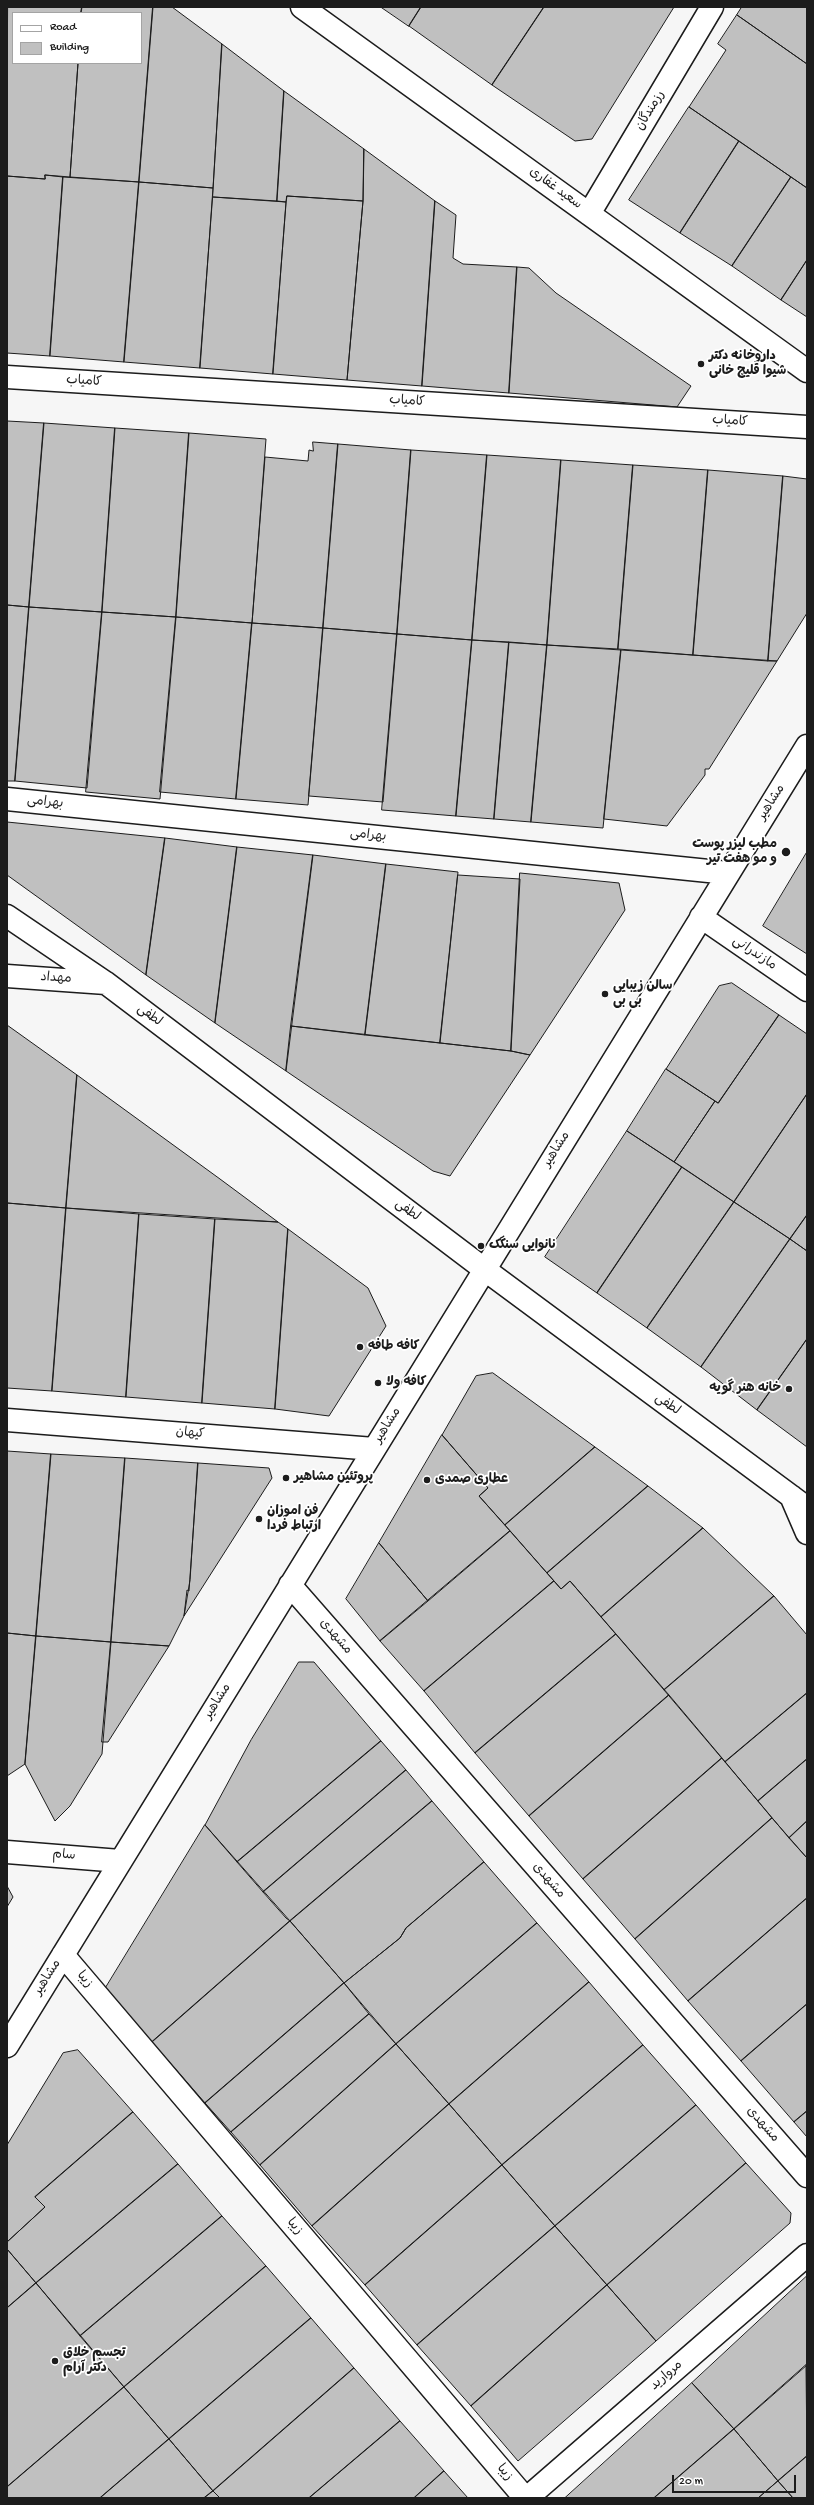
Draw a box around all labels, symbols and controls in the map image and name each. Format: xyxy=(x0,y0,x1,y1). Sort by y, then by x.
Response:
legend xyxy=(12,12,142,64)
text: Road xyxy=(50,21,76,35)
text: Building xyxy=(50,41,89,55)
street label: رزمندگان xyxy=(633,88,669,134)
street label: سعید غفاری xyxy=(526,165,584,213)
place label: داروخانه دکتر شیوا قلیچ خانی xyxy=(709,349,786,380)
marker: داروخانه دکتر شیوا قلیچ خانی xyxy=(696,359,706,369)
street label: کامیاب xyxy=(66,373,102,391)
street label: کامیاب xyxy=(389,393,425,411)
street label: کامیاب xyxy=(712,413,748,431)
street label: مشاهیر xyxy=(755,782,789,824)
street label: بهرامی xyxy=(26,793,64,813)
street label: بهرامی xyxy=(349,826,387,846)
place label: مطب لیزر پوست و مو هفت تیر xyxy=(692,837,777,868)
marker: مطب لیزر پوست و مو هفت تیر xyxy=(780,846,792,858)
street label: مازندرانی xyxy=(729,934,779,974)
street label: مهداد xyxy=(40,970,72,988)
place label: سالن زیبایی بی بی xyxy=(613,979,672,1010)
marker: سالن زیبایی بی بی xyxy=(600,989,610,999)
street label: لطفی xyxy=(133,1002,165,1030)
street label: مشاهیر xyxy=(540,1129,574,1171)
street label: لطفی xyxy=(391,1197,423,1225)
place label: نانوایی سنگک xyxy=(489,1238,557,1254)
marker: نانوایی سنگک xyxy=(476,1241,486,1251)
place label: کافه طافه xyxy=(368,1339,420,1355)
marker: کافه طافه xyxy=(355,1342,365,1352)
place label: کافه ولا xyxy=(386,1375,426,1391)
marker: کافه ولا xyxy=(373,1378,383,1388)
place label: خانه هنر گویه xyxy=(709,1381,781,1397)
marker: خانه هنر گویه xyxy=(784,1384,794,1394)
street label: لطفی xyxy=(651,1391,683,1419)
street label: مشاهیر xyxy=(371,1405,405,1447)
street label: کیهان xyxy=(175,1425,205,1443)
place label: پروتئین مشاهیر xyxy=(294,1470,373,1486)
place label: عطاری صمدی xyxy=(435,1472,508,1488)
marker: پروتئین مشاهیر xyxy=(281,1473,291,1483)
marker: عطاری صمدی xyxy=(422,1475,432,1485)
place label: فن اموزان ارتباط فردا xyxy=(267,1504,321,1535)
marker: فن اموزان ارتباط فردا xyxy=(254,1514,264,1524)
street label: مشهدی xyxy=(315,1616,355,1658)
street label: مشاهیر xyxy=(201,1681,235,1723)
street label: سام xyxy=(52,1847,76,1865)
street label: مشهدی xyxy=(528,1860,568,1902)
street label: مشاهیر xyxy=(31,1957,65,1999)
street label: زیبا xyxy=(73,1968,95,1992)
street label: مشهدی xyxy=(742,2104,782,2146)
street label: زیبا xyxy=(283,2215,305,2239)
place label: تجسم خلاق دکتر آرام xyxy=(63,2346,126,2377)
marker: تجسم خلاق دکتر آرام xyxy=(50,2356,60,2366)
street label: مروارید xyxy=(648,2358,686,2394)
street label: زیبا xyxy=(493,2461,515,2485)
scale bar xyxy=(674,2467,798,2493)
text: 20 m xyxy=(679,2475,703,2489)

